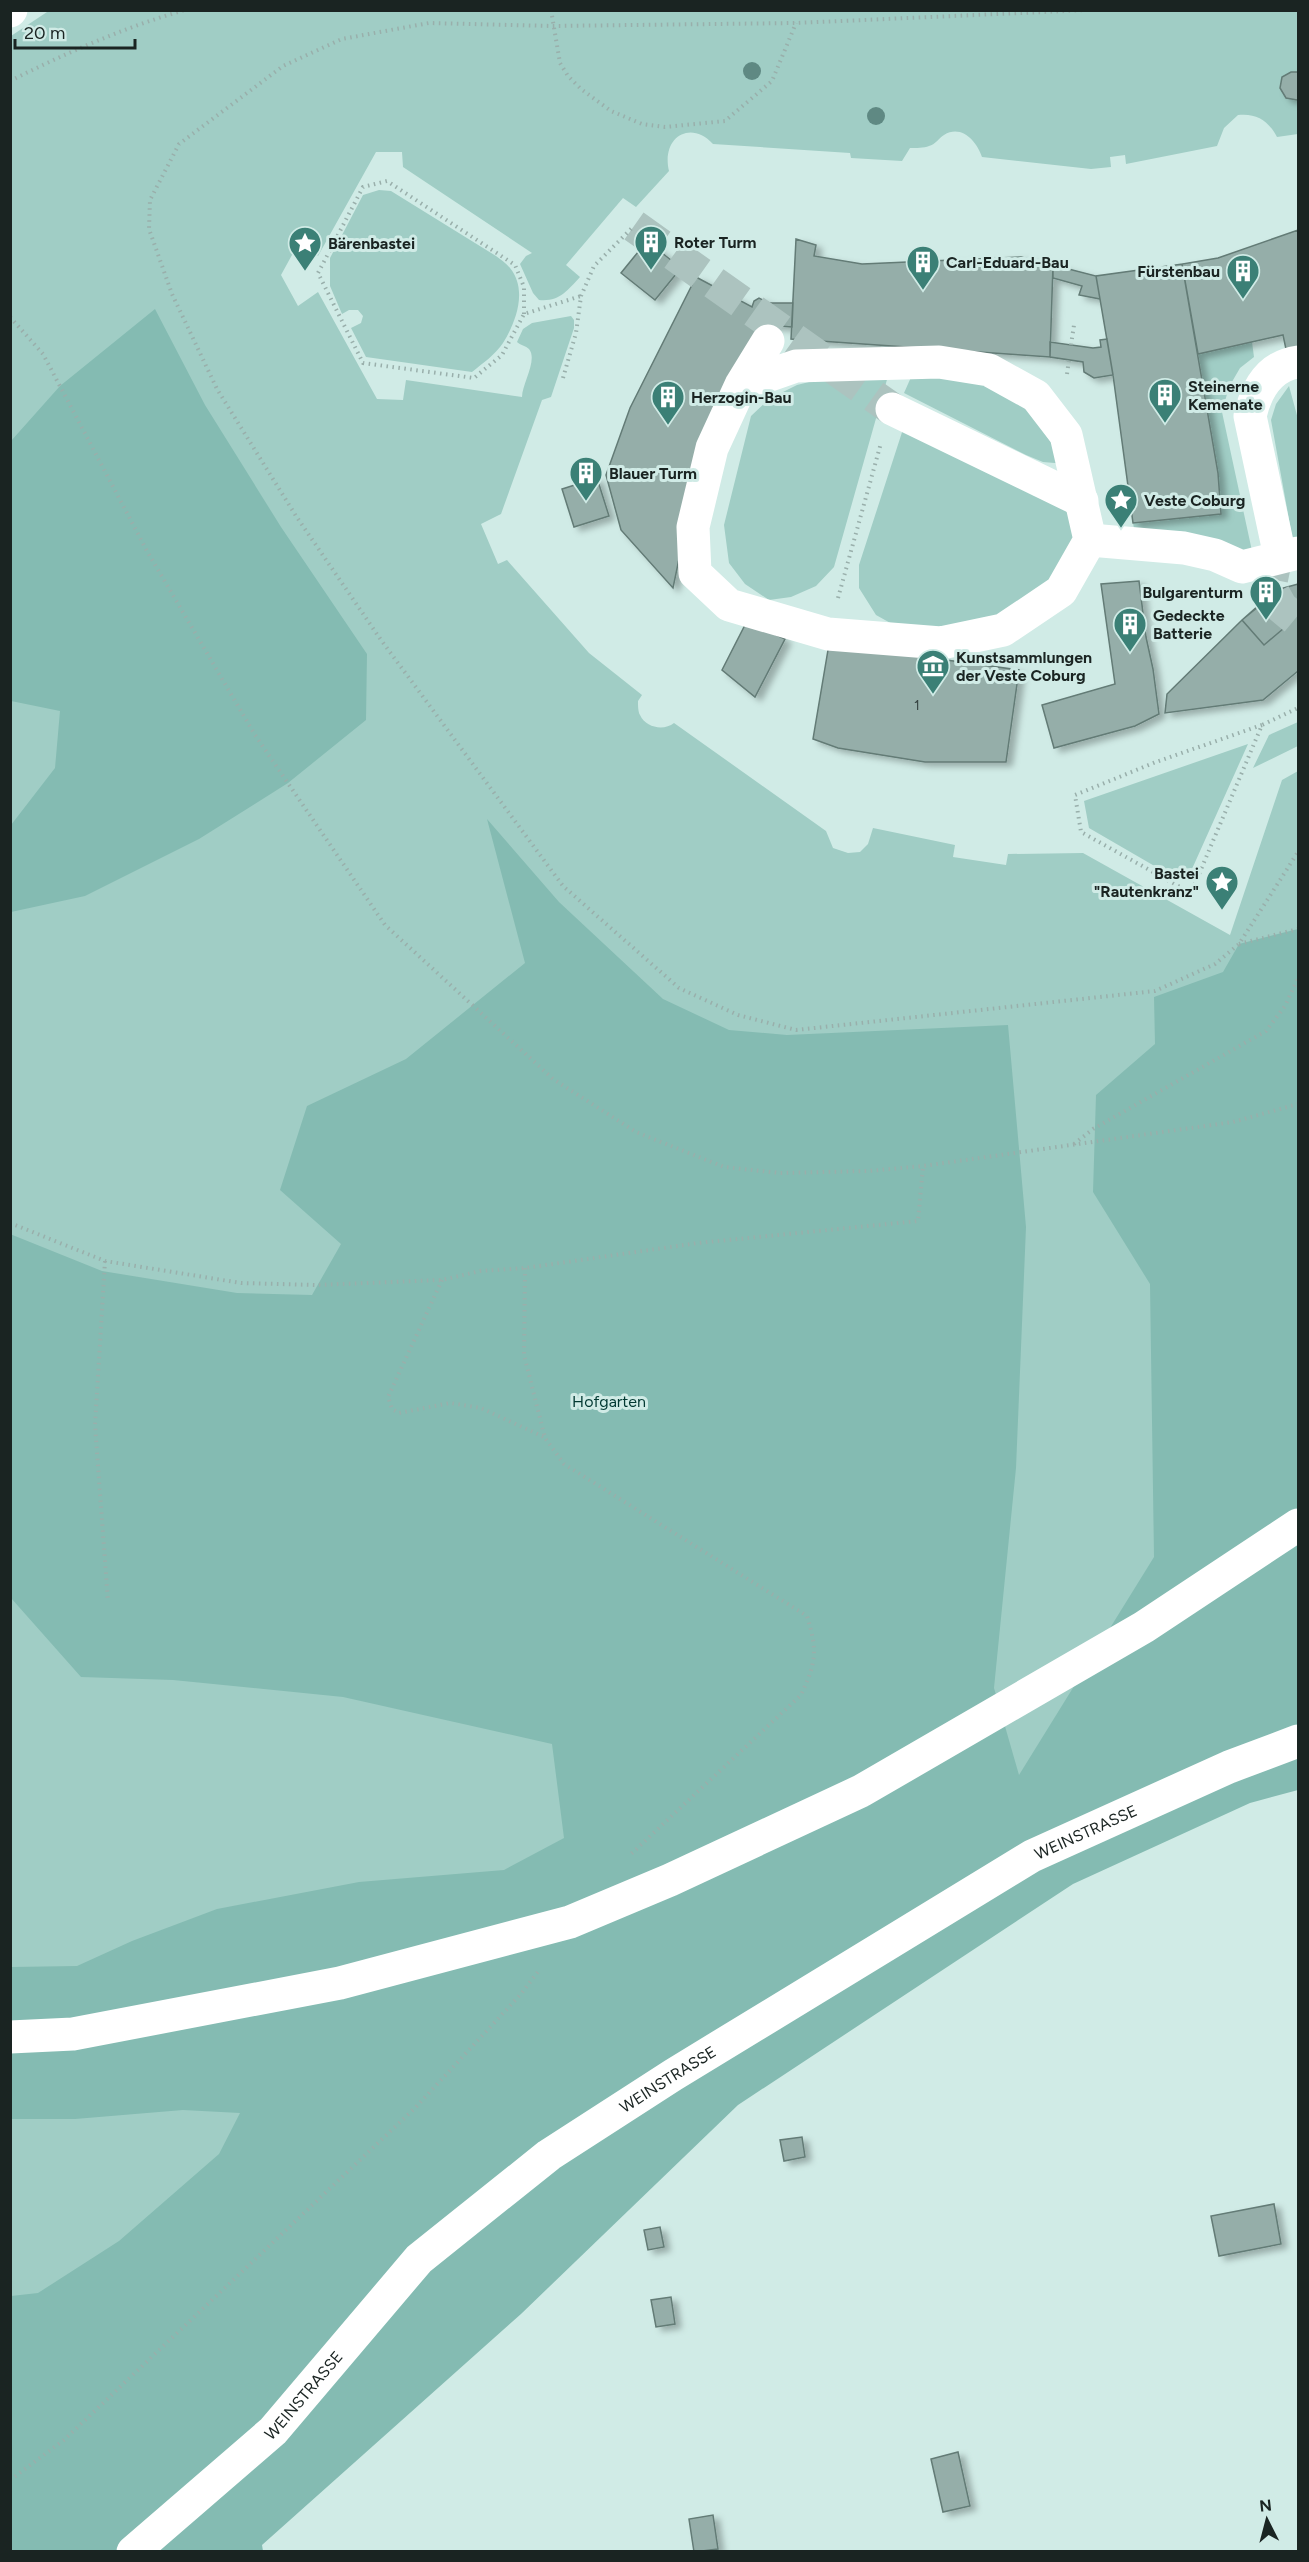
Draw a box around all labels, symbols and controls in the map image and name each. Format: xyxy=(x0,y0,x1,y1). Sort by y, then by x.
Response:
scale bar xyxy=(15,12,135,50)
text: 20 m xyxy=(24,22,65,44)
building icon: Roter Turm xyxy=(633,224,669,271)
place icon: Bärenbastei xyxy=(287,225,323,272)
place label: Roter Turm xyxy=(674,233,757,252)
place label: Bärenbastei xyxy=(328,234,415,253)
building icon: Carl-Eduard-Bau xyxy=(905,244,941,291)
place label: Carl-Eduard-Bau xyxy=(946,253,1069,272)
building icon: Fürstenbau xyxy=(1225,253,1261,300)
place label: Fürstenbau xyxy=(1137,262,1220,281)
building icon: Steinerne Kemenate xyxy=(1147,377,1183,424)
place label: Steinerne Kemenate xyxy=(1188,377,1263,414)
building icon: Herzogin-Bau xyxy=(650,379,686,426)
place label: Herzogin-Bau xyxy=(691,388,792,407)
building icon: Blauer Turm xyxy=(568,455,604,502)
place label: Blauer Turm xyxy=(609,464,697,483)
place icon: Veste Coburg xyxy=(1103,482,1139,529)
place label: Veste Coburg xyxy=(1144,491,1245,510)
building icon: Bulgarenturm xyxy=(1248,574,1284,621)
place label: Bulgarenturm xyxy=(1142,583,1243,602)
building icon: Gedeckte Batterie xyxy=(1112,606,1148,653)
place label: Gedeckte Batterie xyxy=(1153,606,1225,643)
museum icon: Kunstsammlungen der Veste Coburg xyxy=(915,648,951,695)
place label: Kunstsammlungen der Veste Coburg xyxy=(956,648,1092,685)
house number: 1 xyxy=(914,697,920,714)
place label: Bastei "Rautenkranz" xyxy=(1094,864,1199,901)
place icon: Bastei "Rautenkranz" xyxy=(1204,864,1240,911)
park label: Hofgarten xyxy=(572,1392,646,1411)
street label: WEINSTRASSE xyxy=(1031,1800,1140,1863)
street label: WEINSTRASSE xyxy=(616,2042,719,2117)
street label: WEINSTRASSE xyxy=(261,2347,346,2444)
north arrow xyxy=(1237,2490,1297,2550)
text: N xyxy=(1258,2495,1273,2516)

